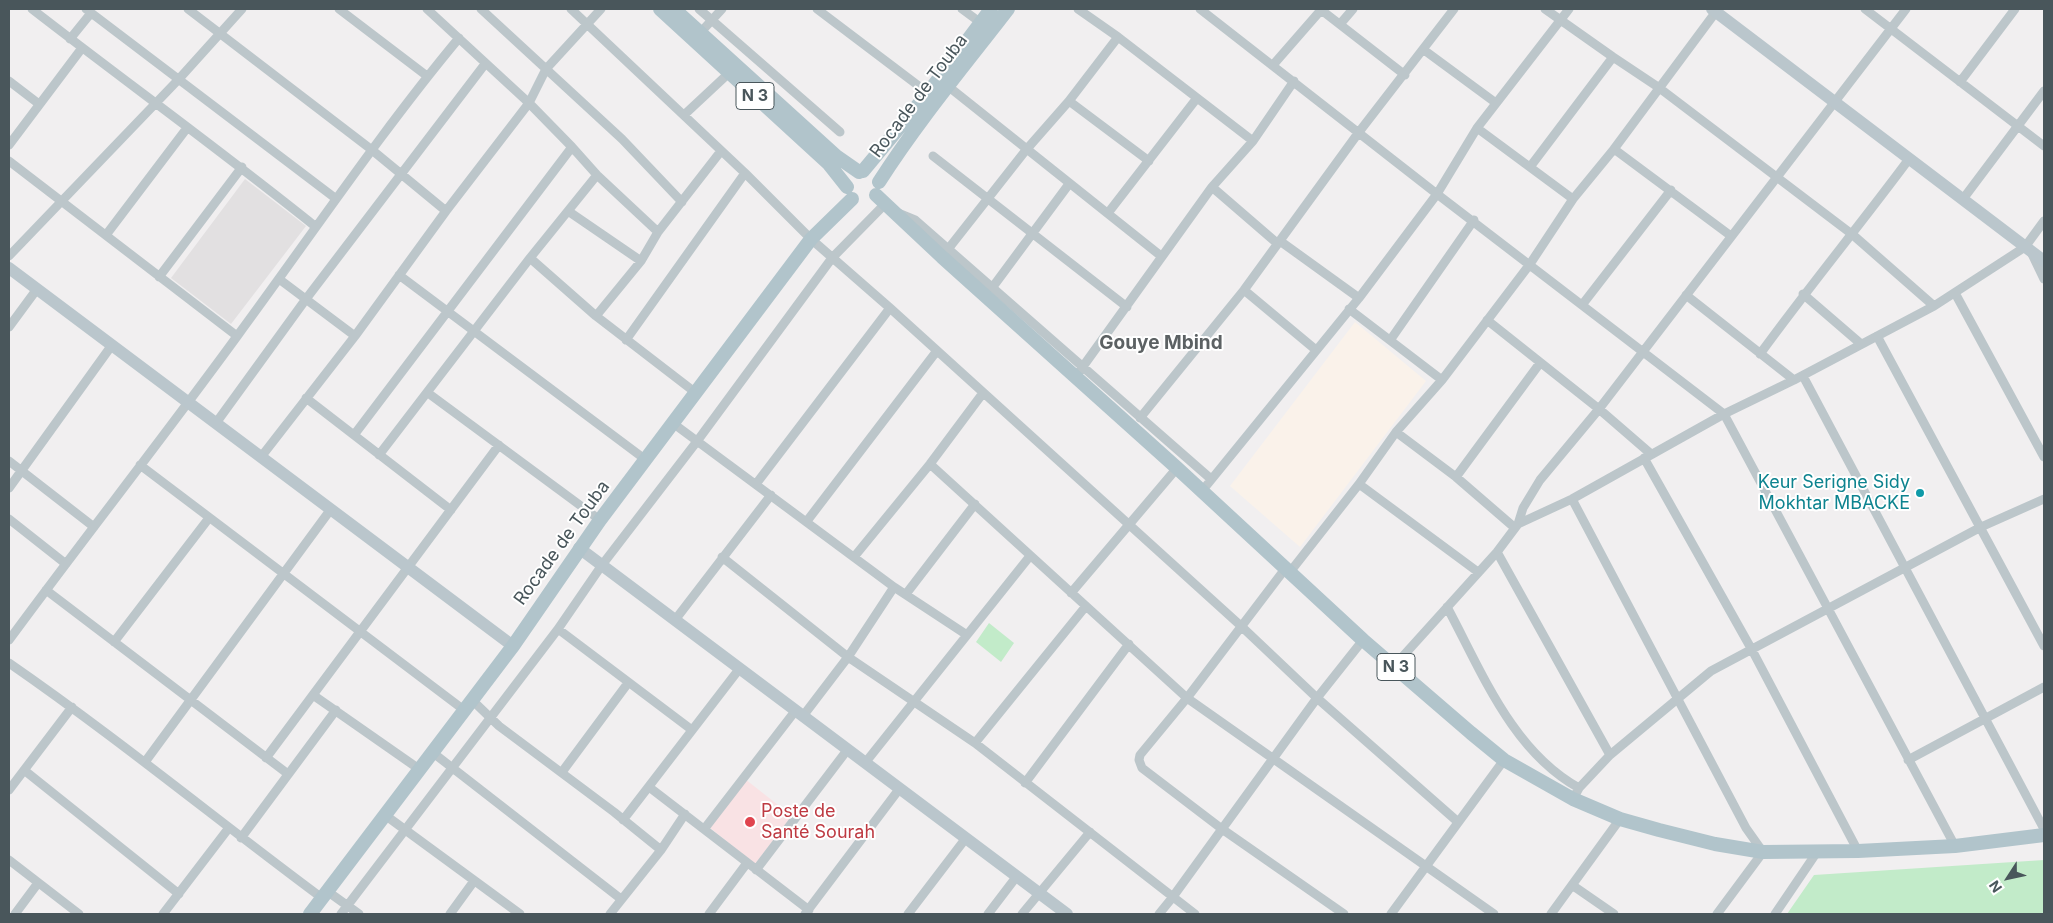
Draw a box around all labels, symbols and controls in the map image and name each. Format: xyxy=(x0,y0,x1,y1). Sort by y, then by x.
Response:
street label: Rocade de Touba xyxy=(866,30,972,162)
road number: N 3 xyxy=(736,82,774,110)
district label: Gouye Mbind xyxy=(1099,332,1223,354)
place label: Keur Serigne Sidy Mokhtar MBACKE xyxy=(1758,472,1910,514)
street label: Rocade de Touba xyxy=(510,476,614,610)
marker: Keur Serigne Sidy Mokhtar MBACKE xyxy=(1914,487,1926,499)
road number: N 3 xyxy=(1377,654,1415,680)
place label: Poste de Santé Sourah xyxy=(761,801,875,844)
marker: Poste de Santé Sourah xyxy=(743,815,757,829)
north arrow xyxy=(1983,853,2033,903)
text: N xyxy=(1985,878,2005,896)

